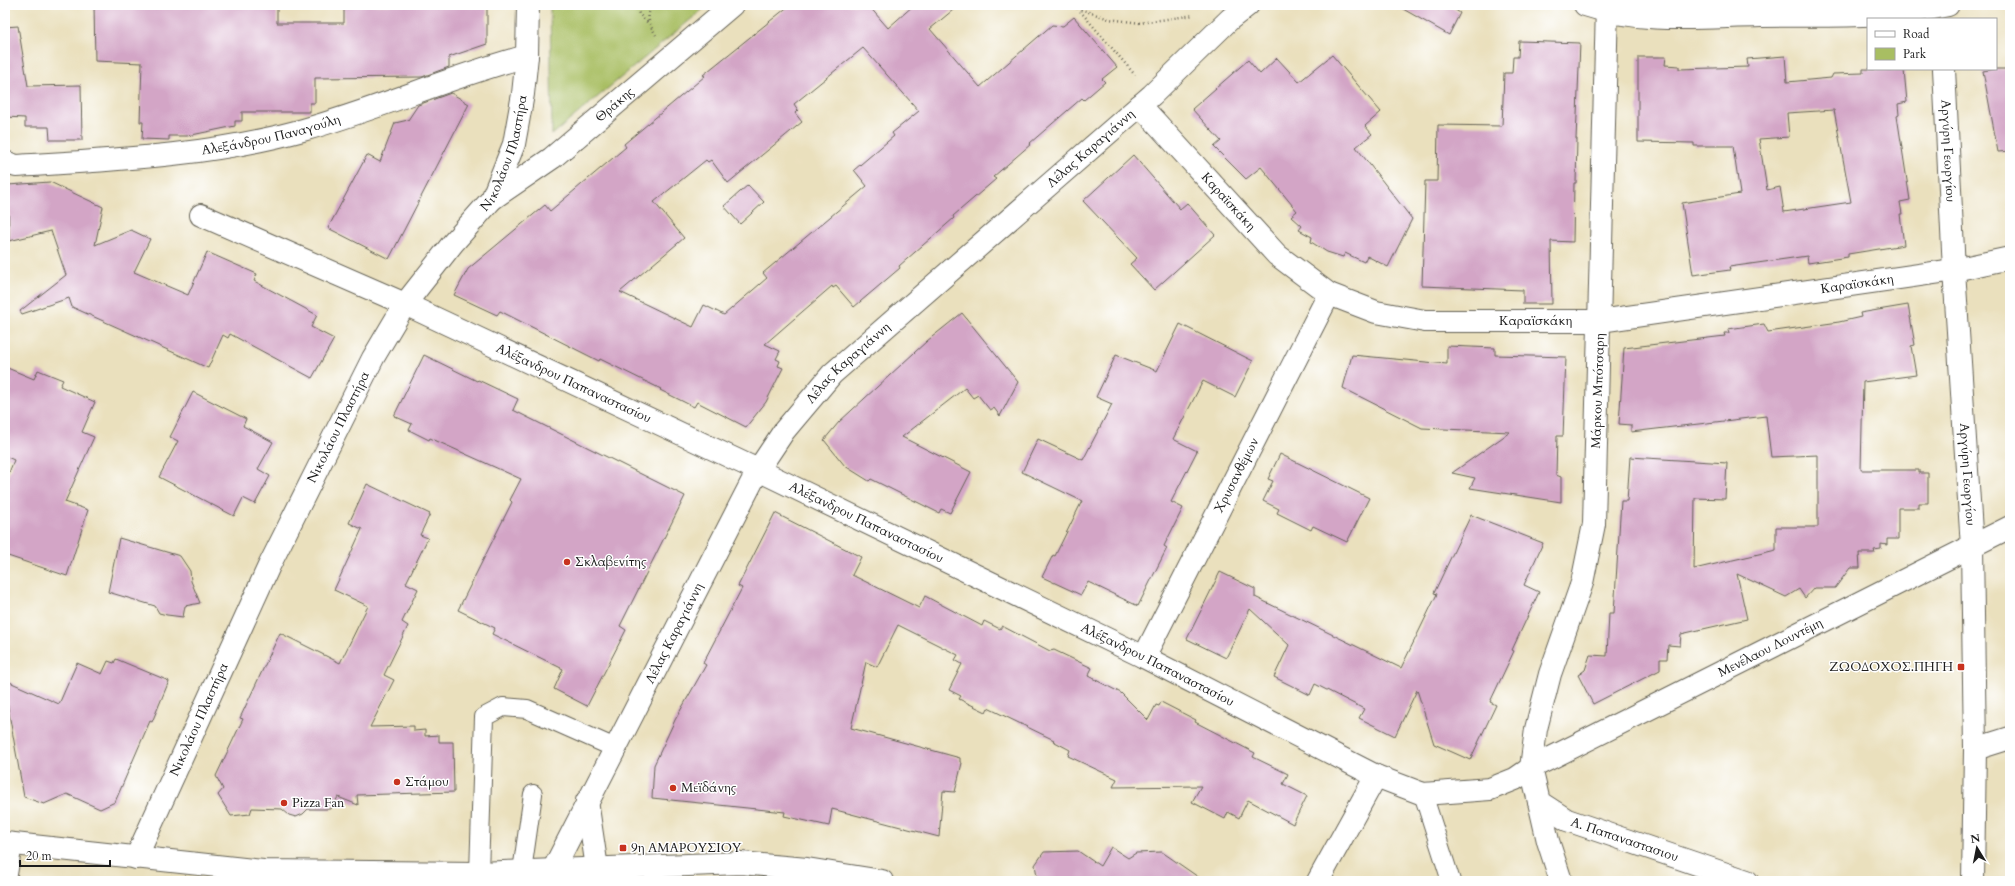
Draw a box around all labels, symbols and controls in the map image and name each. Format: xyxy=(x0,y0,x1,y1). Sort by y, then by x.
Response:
legend xyxy=(1867,18,1997,70)
text: Road xyxy=(1903,26,1930,42)
text: Park xyxy=(1903,46,1927,62)
street label: Θράκης xyxy=(591,83,638,126)
street label: Νικολάου Πλαστήρα xyxy=(476,94,532,215)
street label: Αργύρη Γεωργίου xyxy=(1937,99,1960,203)
street label: Λέλας Καραγιάννη xyxy=(1043,105,1138,192)
street label: Αλεξάνδρου Παναγούλη xyxy=(200,110,343,159)
street label: Καραϊσκάκη xyxy=(1197,169,1260,235)
street label: Καραϊσκάκη xyxy=(1819,270,1895,298)
street label: Καραϊσκάκη xyxy=(1499,312,1573,330)
street label: Λέλας Καραγιάννη xyxy=(802,318,894,408)
street label: Μάρκου Μπότσαρη xyxy=(1587,333,1609,449)
street label: Αλέξανδρου Παπαναστασίου xyxy=(493,339,654,428)
street label: Νικολάου Πλαστήρα xyxy=(303,368,374,486)
street label: Αργύρη Γεωργίου xyxy=(1955,422,1980,526)
street label: Χρυσανθέμων xyxy=(1210,435,1263,516)
street label: Αλέξανδρου Παπαναστασίου xyxy=(786,477,947,568)
place label: Σκλαβενίτης xyxy=(575,553,647,571)
marker: Σκλαβενίτης xyxy=(562,557,572,567)
street label: Λέλας Καραγιάννη xyxy=(641,580,708,687)
street label: Μενέλαου Λουντέμη xyxy=(1715,614,1826,681)
street label: Αλέξανδρου Παπαναστασίου xyxy=(1078,619,1237,711)
place label: ΖΩΟΔΟΧΟΣ.ΠΗΓΗ xyxy=(1829,658,1953,676)
street label: Νικολάου Πλαστήρα xyxy=(165,660,233,779)
marker: ΖΩΟΔΟΧΟΣ.ΠΗΓΗ xyxy=(1956,662,1966,672)
place label: Στάμου xyxy=(405,773,449,791)
marker: Στάμου xyxy=(392,777,402,787)
place label: Μεϊδάνης xyxy=(681,779,737,797)
marker: Μεϊδάνης xyxy=(668,783,678,793)
place label: Pizza Fan xyxy=(292,794,345,812)
marker: Pizza Fan xyxy=(279,798,289,808)
street label: Α. Παπαναστασιου xyxy=(1568,813,1681,866)
north arrow xyxy=(1957,828,1997,868)
text: N xyxy=(1969,830,1982,847)
place label: 9η ΑΜΑΡΟΥΣΙΟΥ xyxy=(631,839,742,857)
scale bar xyxy=(20,842,110,868)
marker: 9η ΑΜΑΡΟΥΣΙΟΥ xyxy=(618,843,628,853)
text: 20 m xyxy=(26,848,53,864)

